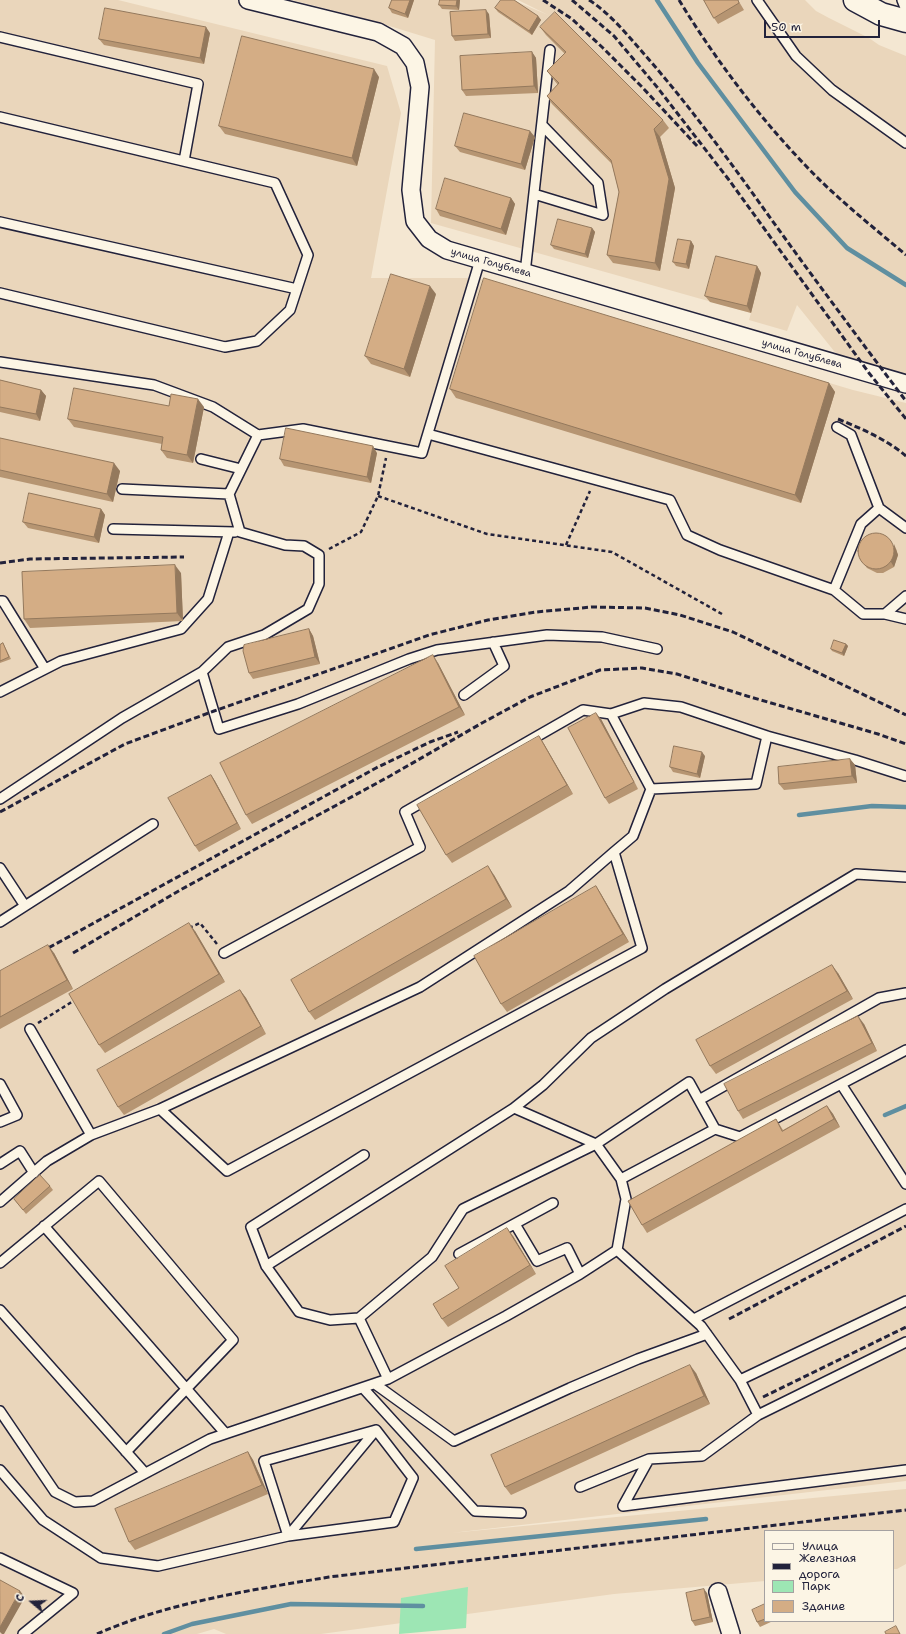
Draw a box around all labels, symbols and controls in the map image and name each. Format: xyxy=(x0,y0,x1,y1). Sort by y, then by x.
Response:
scale bar xyxy=(766,12,882,38)
text: 50 m xyxy=(771,19,801,35)
street label: улица Голублева xyxy=(449,246,533,280)
street label: улица Голублева xyxy=(760,337,844,371)
legend xyxy=(764,1530,894,1622)
text: Улица xyxy=(802,1538,838,1554)
text: Железная дорога xyxy=(799,1550,856,1582)
text: Парк xyxy=(802,1578,830,1594)
north arrow xyxy=(12,1582,52,1622)
text: С xyxy=(12,1592,28,1604)
text: Здание xyxy=(802,1598,845,1614)

